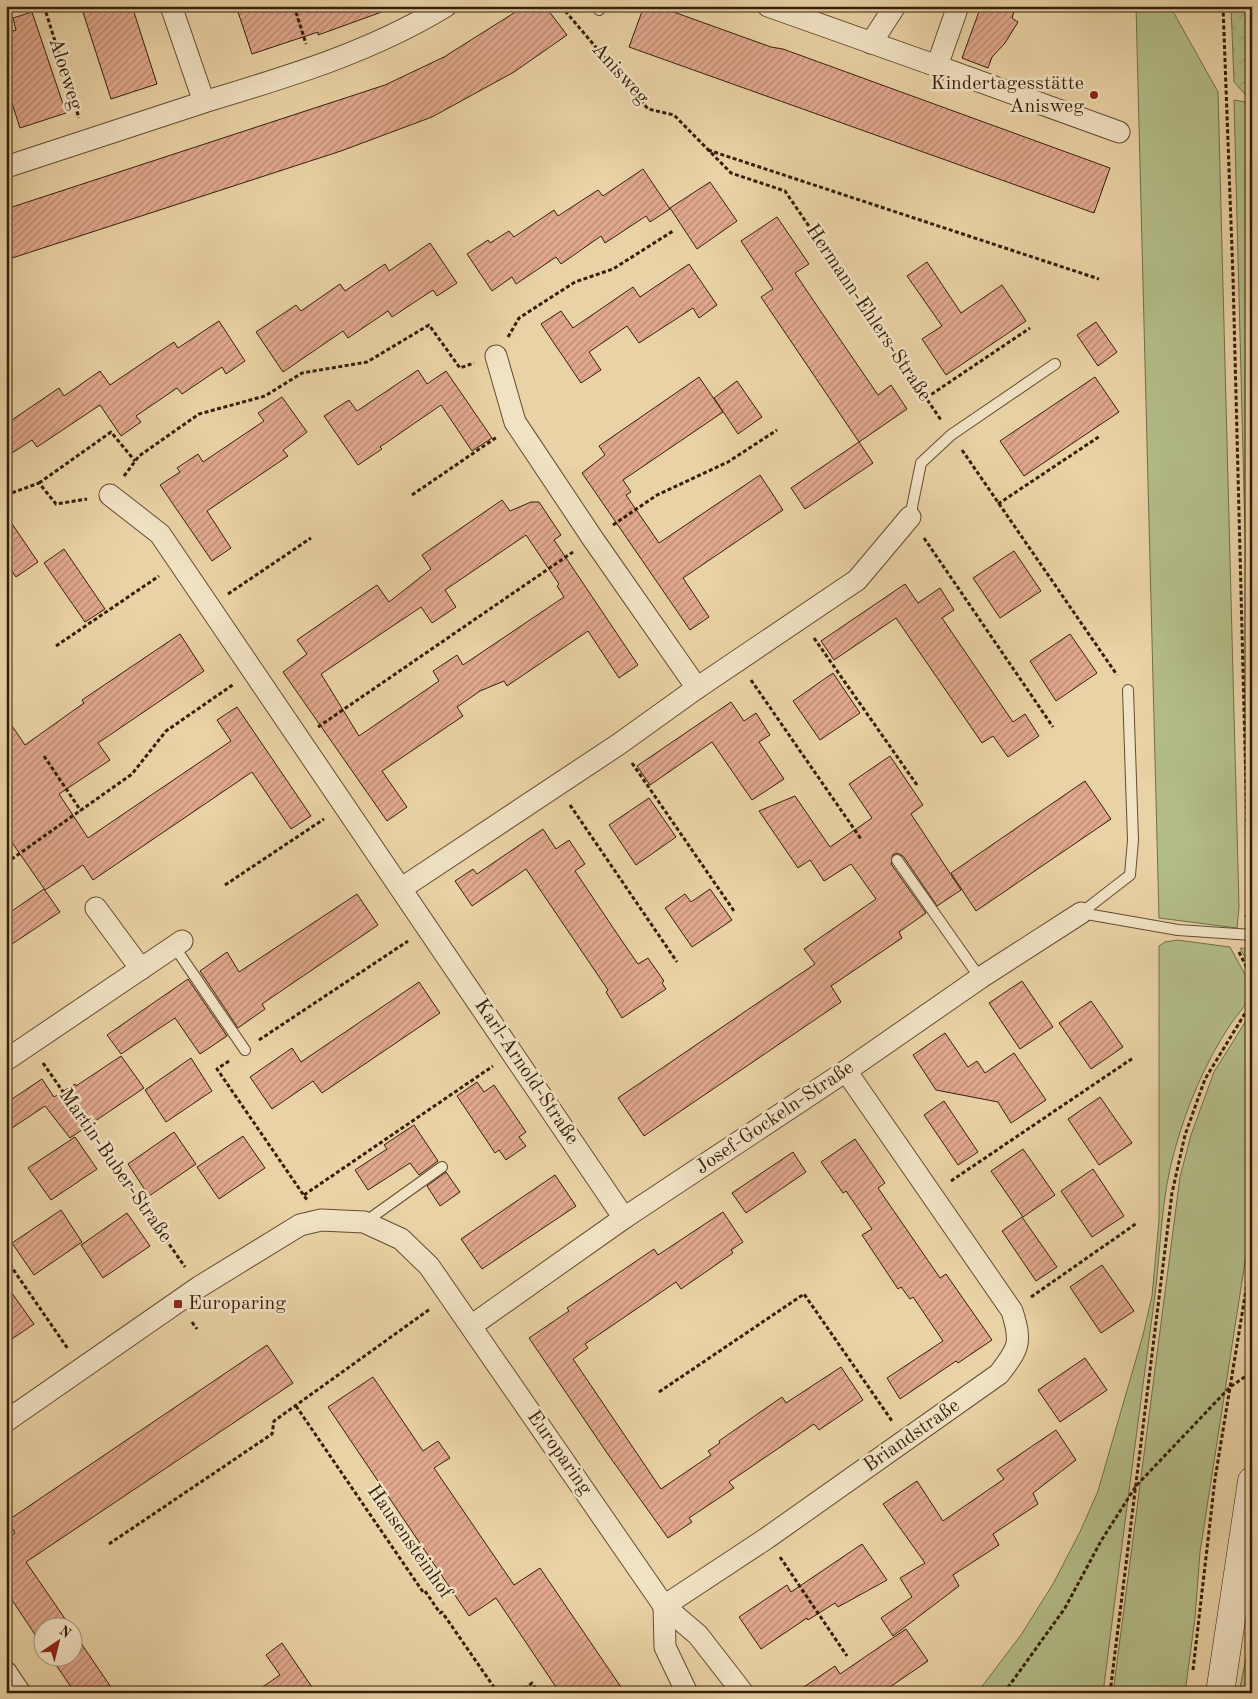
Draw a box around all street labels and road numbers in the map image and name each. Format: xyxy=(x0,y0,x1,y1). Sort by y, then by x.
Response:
street label: Aloeweg xyxy=(45,36,85,113)
street label: Anisweg xyxy=(588,40,653,109)
street label: Hermann-Ehlers-Straße xyxy=(801,221,935,405)
street label: Karl-Arnold-Straße xyxy=(470,996,582,1148)
street label: Josef-Gockeln-Straße xyxy=(692,1058,858,1178)
street label: Martin-Buber-Straße xyxy=(55,1086,175,1246)
street label: Briandstraße xyxy=(860,1396,964,1476)
street label: Europaring xyxy=(523,1407,595,1499)
street label: Hausensteinhof xyxy=(363,1482,456,1604)

